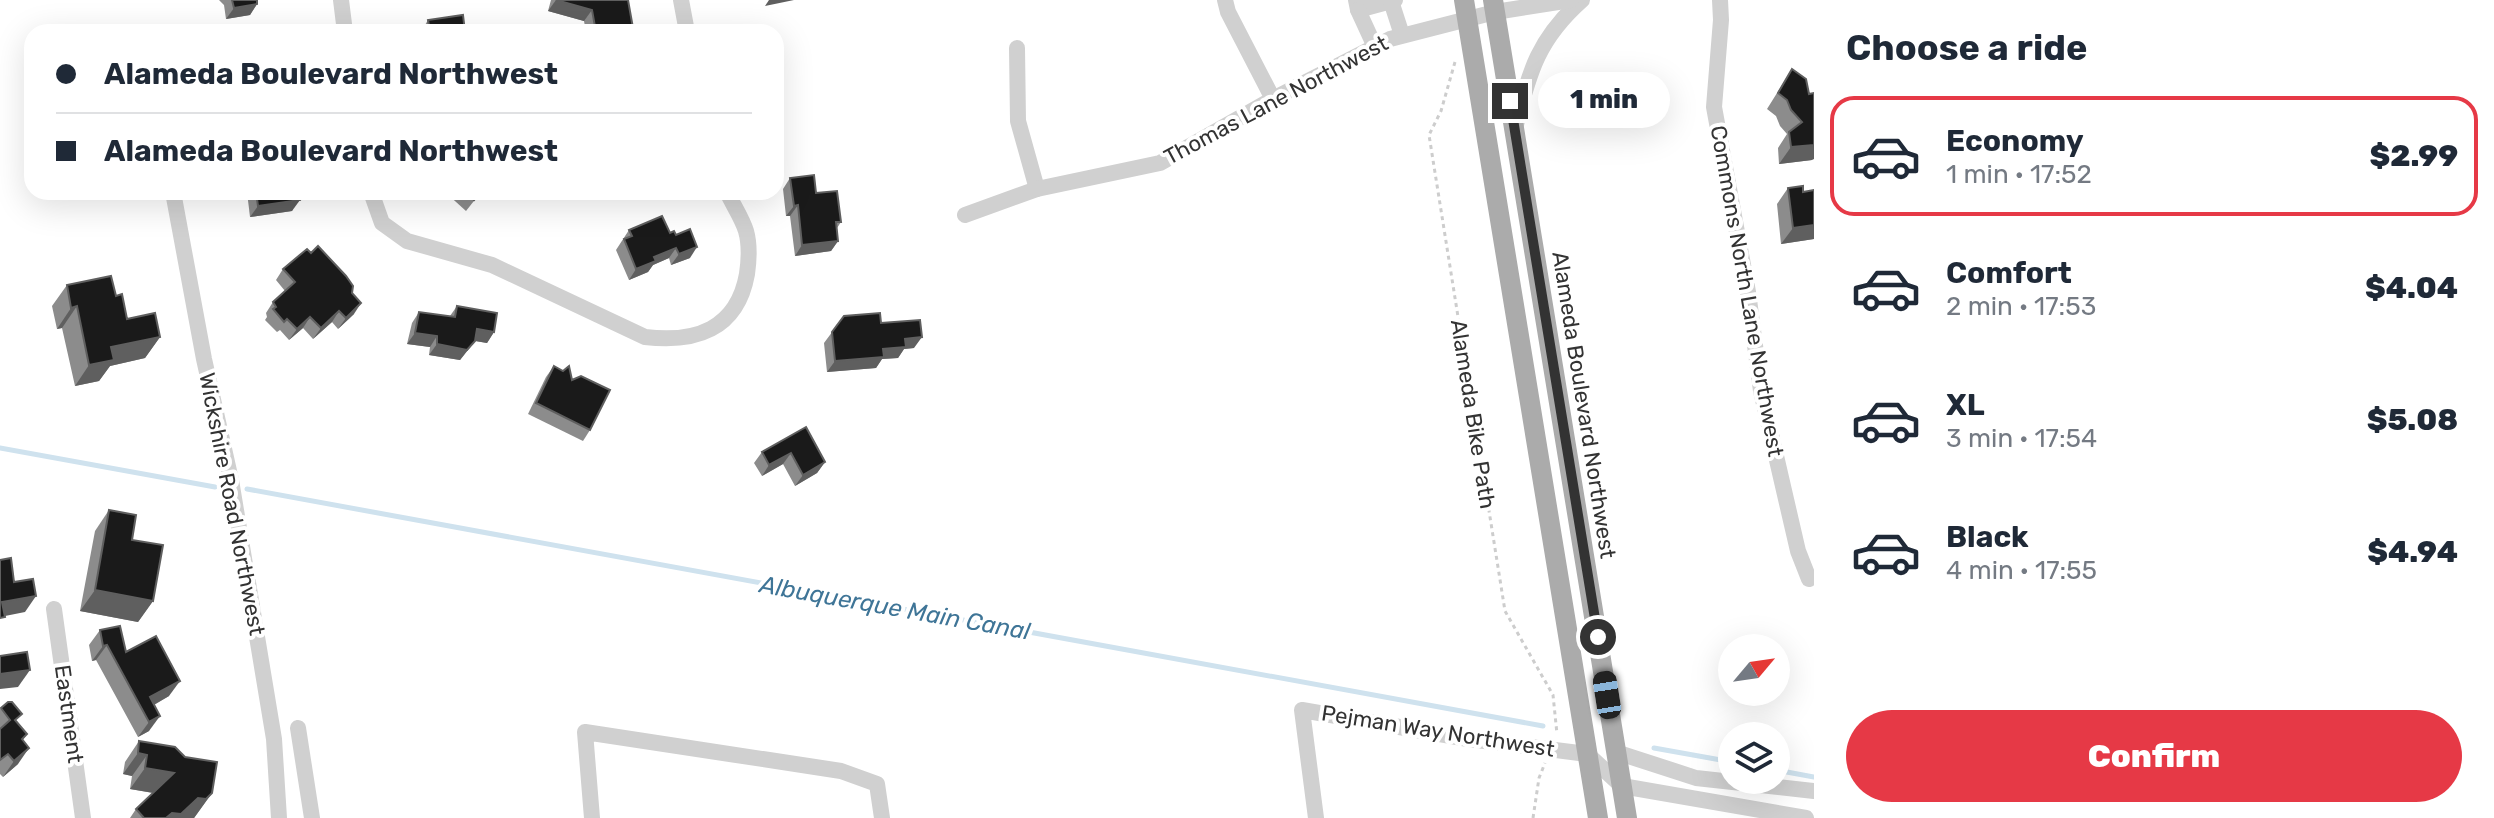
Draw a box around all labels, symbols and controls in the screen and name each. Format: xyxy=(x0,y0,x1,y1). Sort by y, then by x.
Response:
text: Choose a ride xyxy=(1846,26,2087,69)
street label: Thomas Lane Northwest xyxy=(1159,29,1393,171)
text: Alameda Boulevard Northwest xyxy=(104,56,558,92)
callout: 1 min xyxy=(1538,73,1670,129)
route end xyxy=(1492,83,1528,119)
text: 1 min xyxy=(1570,84,1638,115)
icon: car xyxy=(1850,120,1922,192)
street label: Commons North Lane Northwest xyxy=(1705,123,1790,459)
text: Economy xyxy=(1946,123,2084,159)
text: Alameda Boulevard Northwest xyxy=(104,133,558,169)
text: $2.99 xyxy=(2370,138,2458,174)
text: 1 min · 17:52 xyxy=(1946,159,2092,190)
street label: Alameda Boulevard Northwest xyxy=(1546,249,1622,561)
icon: car xyxy=(1850,252,1922,324)
text: Comfort xyxy=(1946,255,2072,291)
text: $4.04 xyxy=(2365,270,2458,306)
text: 2 min · 17:53 xyxy=(1946,291,2096,322)
street label: Alameda Bike Path xyxy=(1445,317,1501,511)
street label: Wickshire Road Northwest xyxy=(193,370,271,638)
icon: car xyxy=(1850,384,1922,456)
text: XL xyxy=(1946,387,1985,423)
text: $5.08 xyxy=(2367,402,2458,438)
text: 3 min · 17:54 xyxy=(1946,423,2097,454)
icon: car xyxy=(1850,516,1922,588)
text: Black xyxy=(1946,519,2029,555)
text: $4.94 xyxy=(2367,534,2458,570)
text: 4 min · 17:55 xyxy=(1946,555,2097,586)
water label: Albuquerque Main Canal xyxy=(756,570,1033,646)
route start xyxy=(1580,619,1616,655)
north arrow xyxy=(1718,634,1790,706)
map controls xyxy=(1718,634,1790,794)
street label: Eastment xyxy=(49,663,89,765)
car xyxy=(1591,669,1623,721)
street label: Pejman Way Northwest xyxy=(1320,699,1557,763)
button: Confirm xyxy=(1846,710,2462,802)
button: layers xyxy=(1718,722,1790,794)

